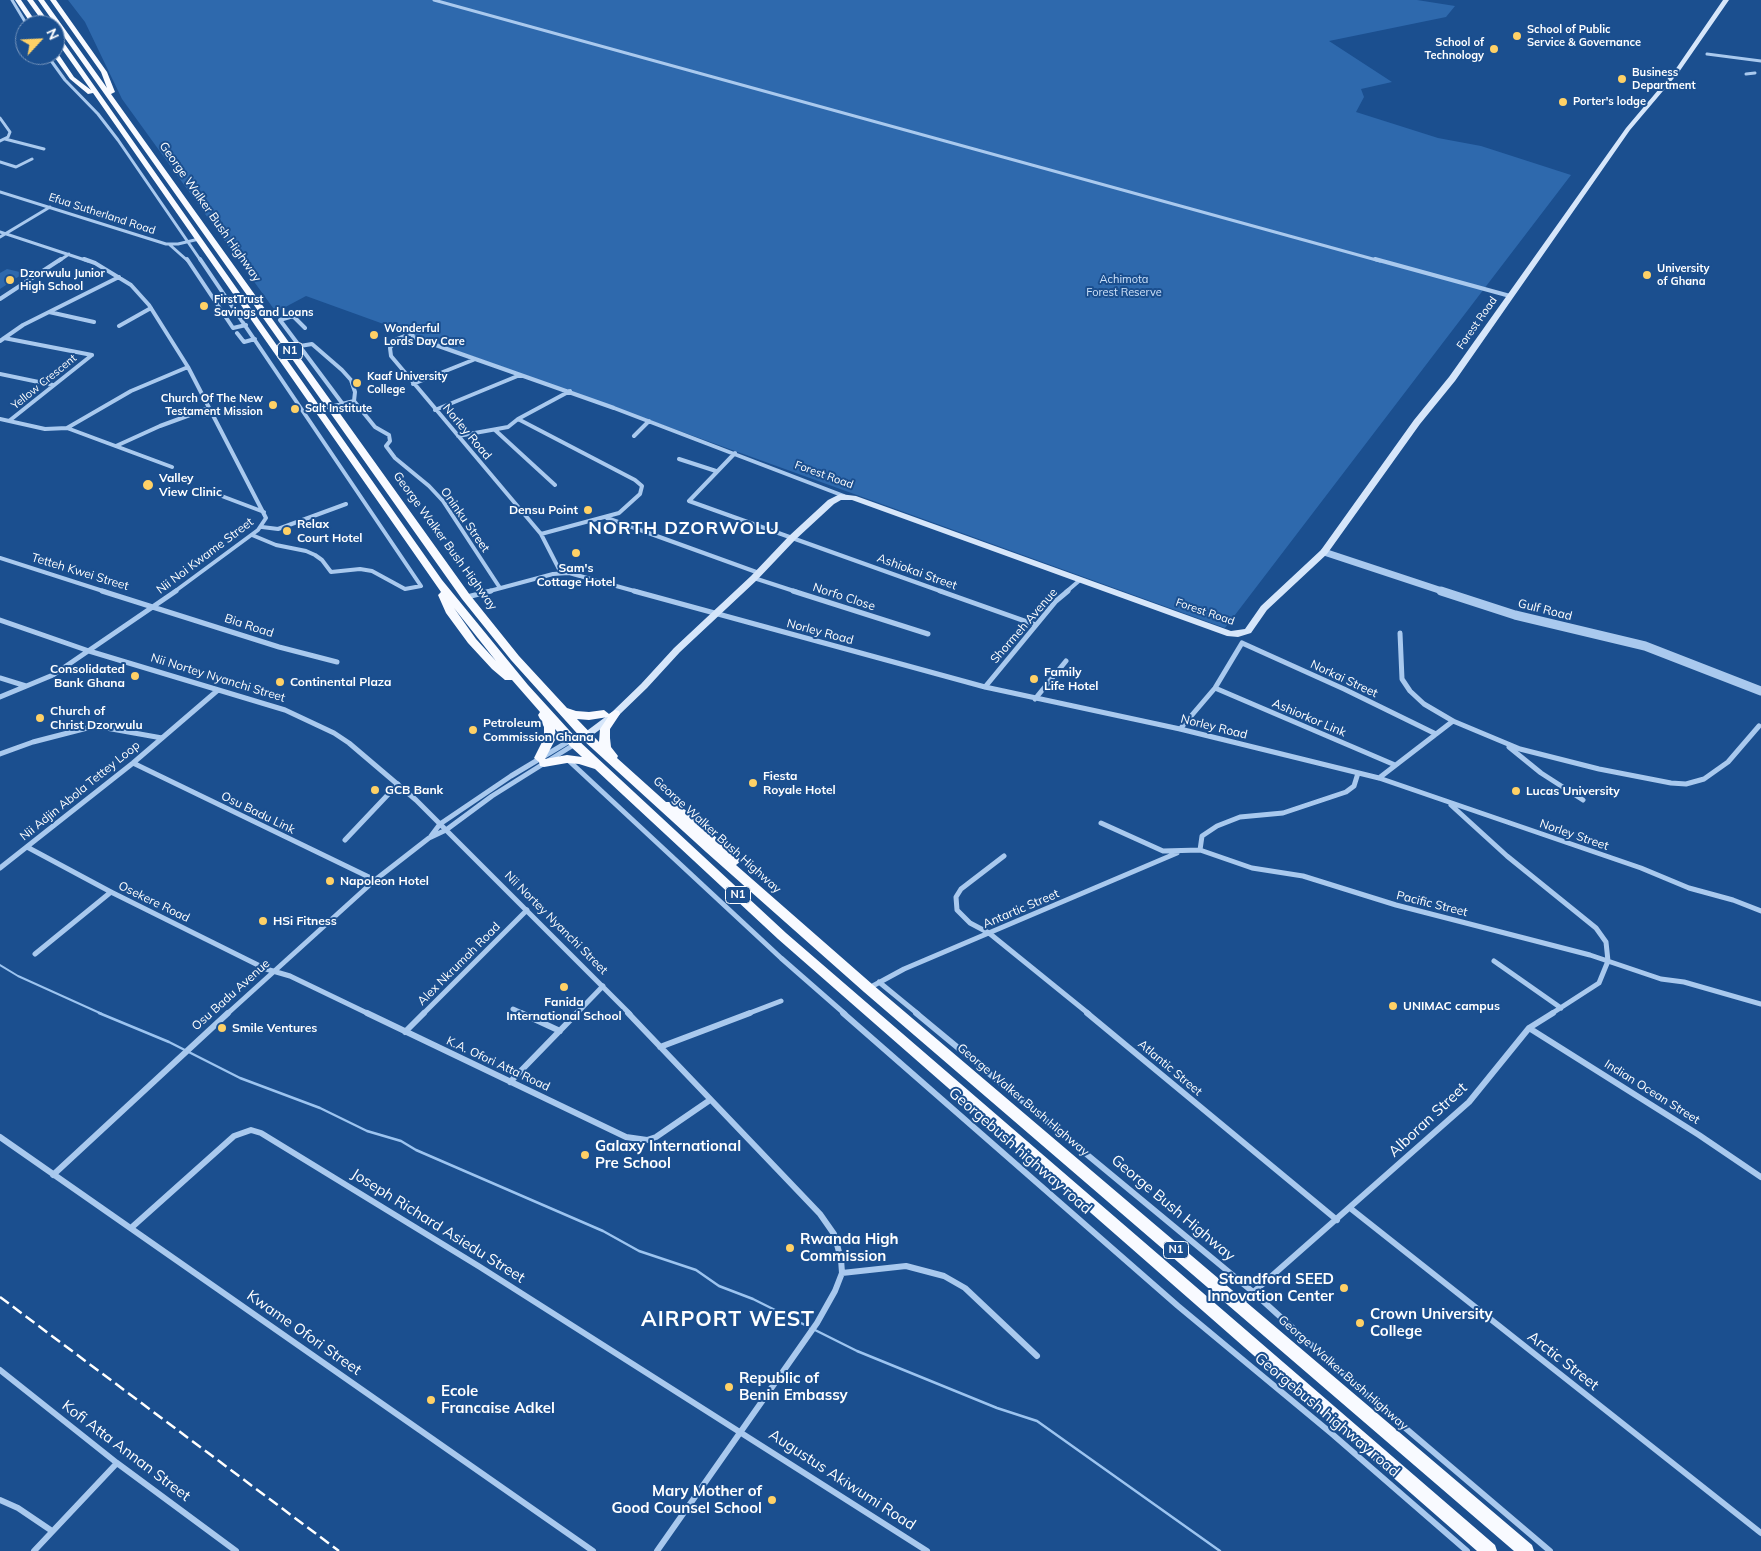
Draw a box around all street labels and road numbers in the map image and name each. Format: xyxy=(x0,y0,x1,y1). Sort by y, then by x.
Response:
street label: George Walker Bush Highway xyxy=(156,139,264,285)
street label: Efua Sutherland Road xyxy=(47,190,157,238)
street label: Forest Road xyxy=(1454,294,1500,352)
road number: N1 xyxy=(278,342,302,360)
street label: Yellow Crescent xyxy=(9,352,79,412)
street label: Norley Road xyxy=(440,401,494,463)
street label: Forest Road xyxy=(793,458,855,492)
street label: George Walker Bush Highway xyxy=(390,469,500,613)
street label: Oninku Street xyxy=(437,485,493,555)
street label: Nii Noi Kwame Street xyxy=(154,515,256,597)
street label: Tetteh Kwei Street xyxy=(30,550,130,594)
street label: Ashiokai Street xyxy=(875,551,959,593)
street label: Norfo Close xyxy=(811,580,877,614)
street label: Shormeh Avenue xyxy=(987,586,1061,666)
street label: Forest Road xyxy=(1174,596,1236,628)
street label: Gulf Road xyxy=(1516,596,1574,624)
street label: Bia Road xyxy=(223,611,275,641)
street label: Norley Road xyxy=(785,616,855,648)
street label: Nii Nortey Nyanchi Street xyxy=(149,651,287,705)
street label: Norkai Street xyxy=(1308,657,1380,701)
street label: Ashiorkor Link xyxy=(1270,696,1348,740)
street label: Norley Road xyxy=(1179,712,1249,742)
street label: Nii Adjin Abola Tettey Loop xyxy=(17,738,143,844)
street label: George Walker Bush Highway xyxy=(650,774,784,896)
street label: Osu Badu Link xyxy=(219,789,297,837)
street label: Norley Street xyxy=(1538,816,1610,854)
street label: Nii Nortey Nyanchi Street xyxy=(501,868,611,978)
street label: Osekere Road xyxy=(116,879,192,925)
road number: N1 xyxy=(726,886,750,904)
street label: Antartic Street xyxy=(981,887,1061,931)
street label: Pacific Street xyxy=(1395,888,1469,920)
street label: Alex Nkrumah Road xyxy=(415,920,503,1008)
street label: Osu Badu Avenue xyxy=(189,956,273,1034)
street label: K.A. Ofori Atta Road xyxy=(444,1034,552,1094)
street label: Atlantic Street xyxy=(1135,1037,1205,1099)
street label: George Walker Bush Highway xyxy=(954,1041,1092,1159)
street label: Indian Ocean Street xyxy=(1602,1057,1702,1127)
street label: Alboran Street xyxy=(1385,1079,1471,1161)
street label: Georgebush highway road xyxy=(945,1084,1095,1218)
street label: George Bush Highway xyxy=(1108,1151,1238,1265)
street label: Joseph Richard Asiedu Street xyxy=(348,1165,528,1287)
road number: N1 xyxy=(1164,1242,1188,1258)
street label: Kwame Ofori Street xyxy=(243,1287,365,1379)
street label: George Walker Bush Highway xyxy=(1275,1313,1411,1433)
street label: Arctic Street xyxy=(1524,1328,1602,1394)
street label: Georgebush highway road xyxy=(1251,1349,1403,1481)
street label: Kofi Atta Annan Street xyxy=(58,1397,194,1505)
street label: Augustus Akiwumi Road xyxy=(765,1426,919,1534)

